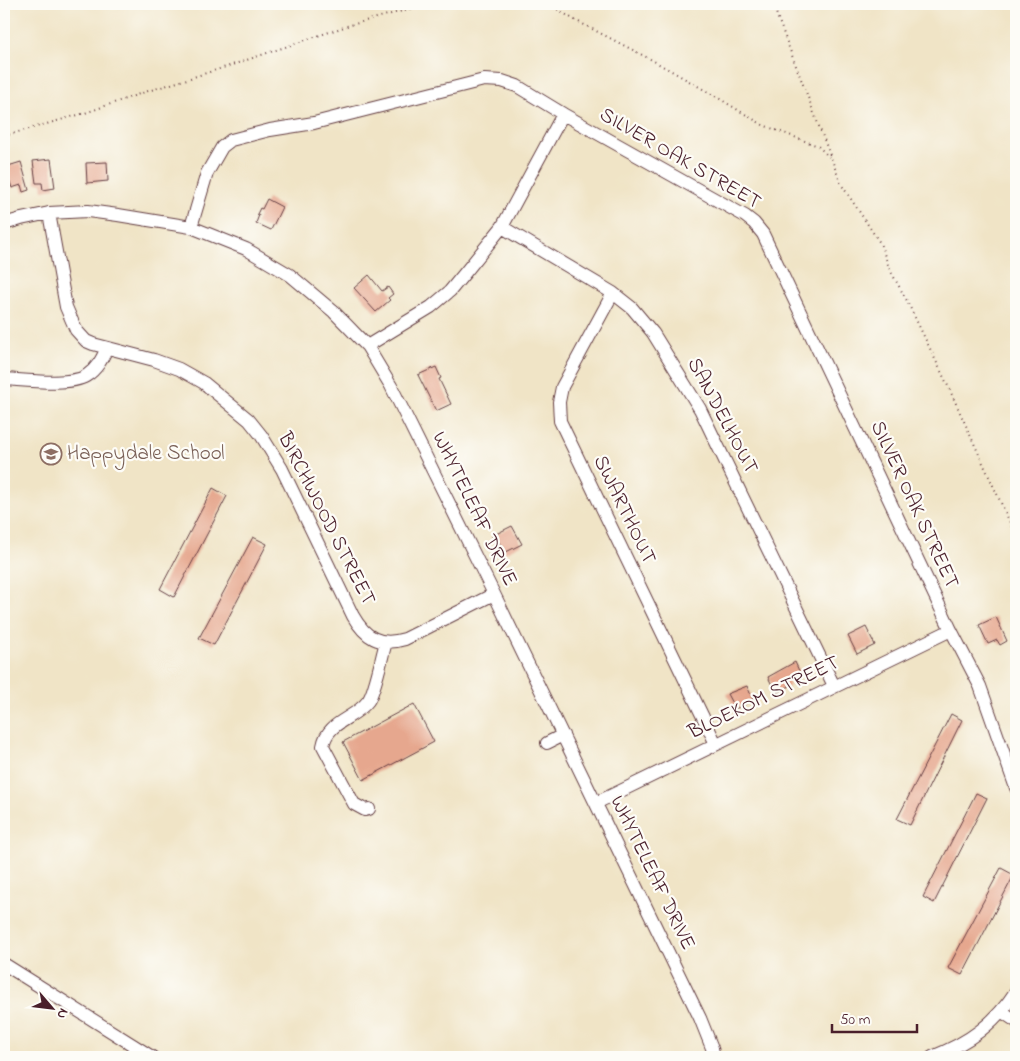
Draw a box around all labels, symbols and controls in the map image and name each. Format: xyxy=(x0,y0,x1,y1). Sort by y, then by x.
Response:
street label: SILVER OAK STREET xyxy=(594,100,766,218)
street label: SANDELHOUT xyxy=(679,353,765,479)
street label: SILVER OAK STREET xyxy=(862,416,966,594)
street label: BIRCHWOOD STREET xyxy=(269,426,383,611)
street label: WHYTELEAF DRIVE xyxy=(424,427,524,591)
place label: Happydale School xyxy=(67,439,225,471)
school or university icon: Happydale School xyxy=(39,442,63,466)
street label: SWARTHOUT xyxy=(585,451,663,569)
street label: BLOEKOM STREET xyxy=(682,648,845,748)
street label: WHYTELEAF DRIVE xyxy=(602,791,702,955)
north arrow xyxy=(28,984,78,1034)
scale bar xyxy=(832,1001,918,1033)
text: N xyxy=(51,1004,74,1023)
text: 50 m xyxy=(840,1009,871,1031)

